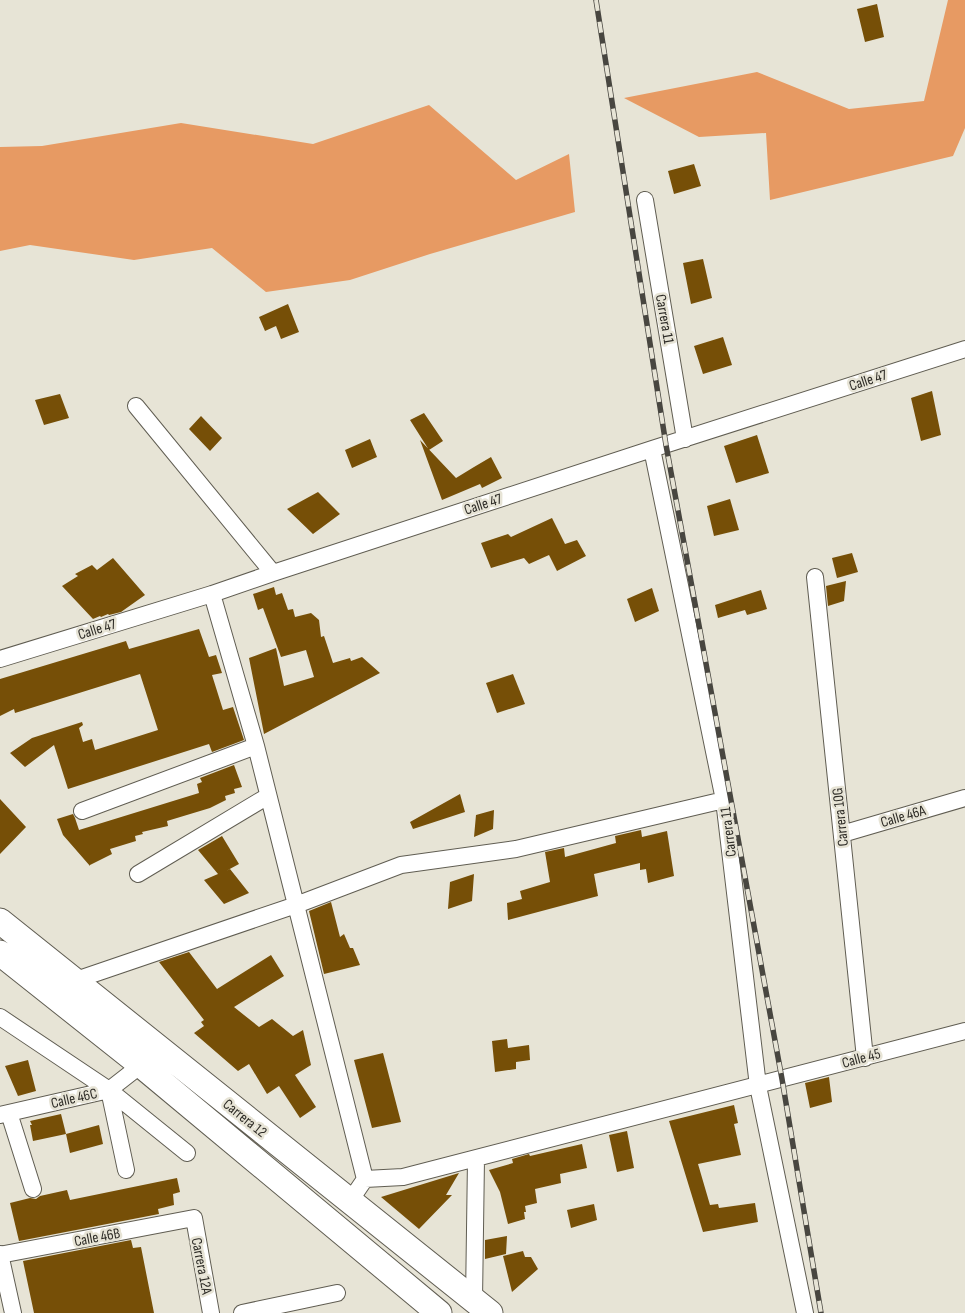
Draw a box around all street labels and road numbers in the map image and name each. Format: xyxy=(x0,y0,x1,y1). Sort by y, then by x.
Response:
street label: Carrera 11 xyxy=(651,293,678,346)
street label: Calle 47 xyxy=(847,365,890,396)
street label: Calle 47 xyxy=(462,489,505,520)
street label: Calle 47 xyxy=(76,615,119,644)
street label: Carrera 10G xyxy=(828,787,853,847)
street label: Calle 46A xyxy=(878,801,928,832)
street label: Carrera 11 xyxy=(716,805,741,858)
street label: Calle 45 xyxy=(840,1044,882,1073)
street label: Calle 46C xyxy=(49,1084,99,1113)
street label: Carrera 12 xyxy=(219,1095,270,1142)
street label: Calle 46B xyxy=(73,1224,122,1251)
street label: Carrera 12A xyxy=(187,1236,216,1297)

